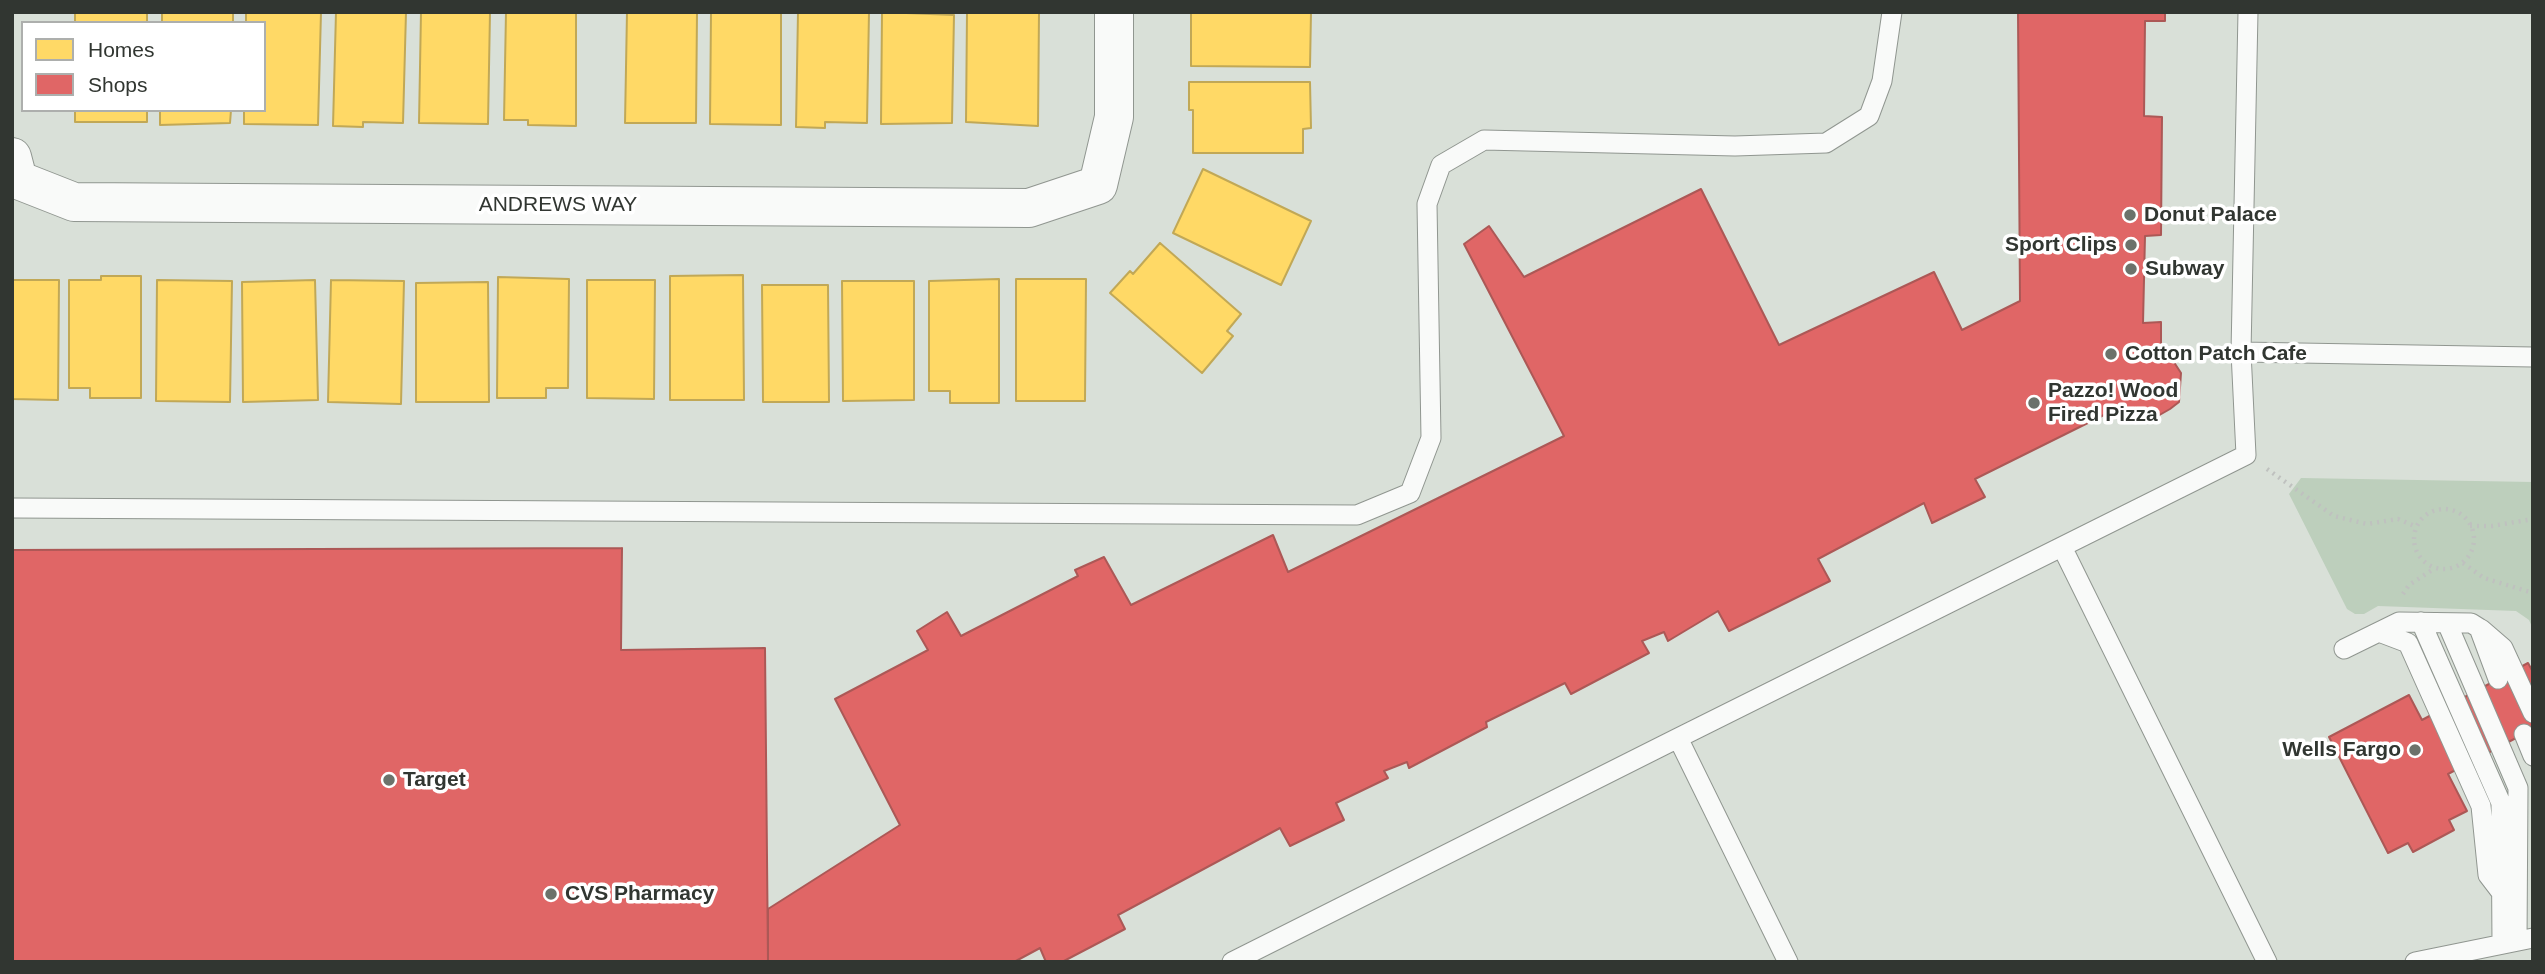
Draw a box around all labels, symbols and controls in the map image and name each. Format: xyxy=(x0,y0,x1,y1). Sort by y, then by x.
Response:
legend xyxy=(21,21,266,112)
text: Homes xyxy=(88,38,155,61)
text: Shops xyxy=(88,73,148,96)
street label: ANDREWS WAY xyxy=(479,192,637,218)
place label: Donut Palace xyxy=(2144,202,2277,228)
marker: Donut Palace xyxy=(2122,207,2138,223)
place label: Sport Clips xyxy=(2005,232,2117,258)
marker: Sport Clips xyxy=(2123,237,2139,253)
place label: Subway xyxy=(2145,256,2224,282)
marker: Subway xyxy=(2123,261,2139,277)
place label: Cotton Patch Cafe xyxy=(2125,341,2307,367)
marker: Cotton Patch Cafe xyxy=(2103,346,2119,362)
place label: Pazzo! Wood Fired Pizza xyxy=(2048,378,2178,428)
marker: Pazzo! Wood Fired Pizza xyxy=(2026,395,2042,411)
place label: Wells Fargo xyxy=(2282,737,2401,763)
marker: Wells Fargo xyxy=(2407,742,2423,758)
place label: Target xyxy=(403,767,466,793)
marker: Target xyxy=(381,772,397,788)
place label: CVS Pharmacy xyxy=(565,881,714,907)
marker: CVS Pharmacy xyxy=(543,886,559,902)

